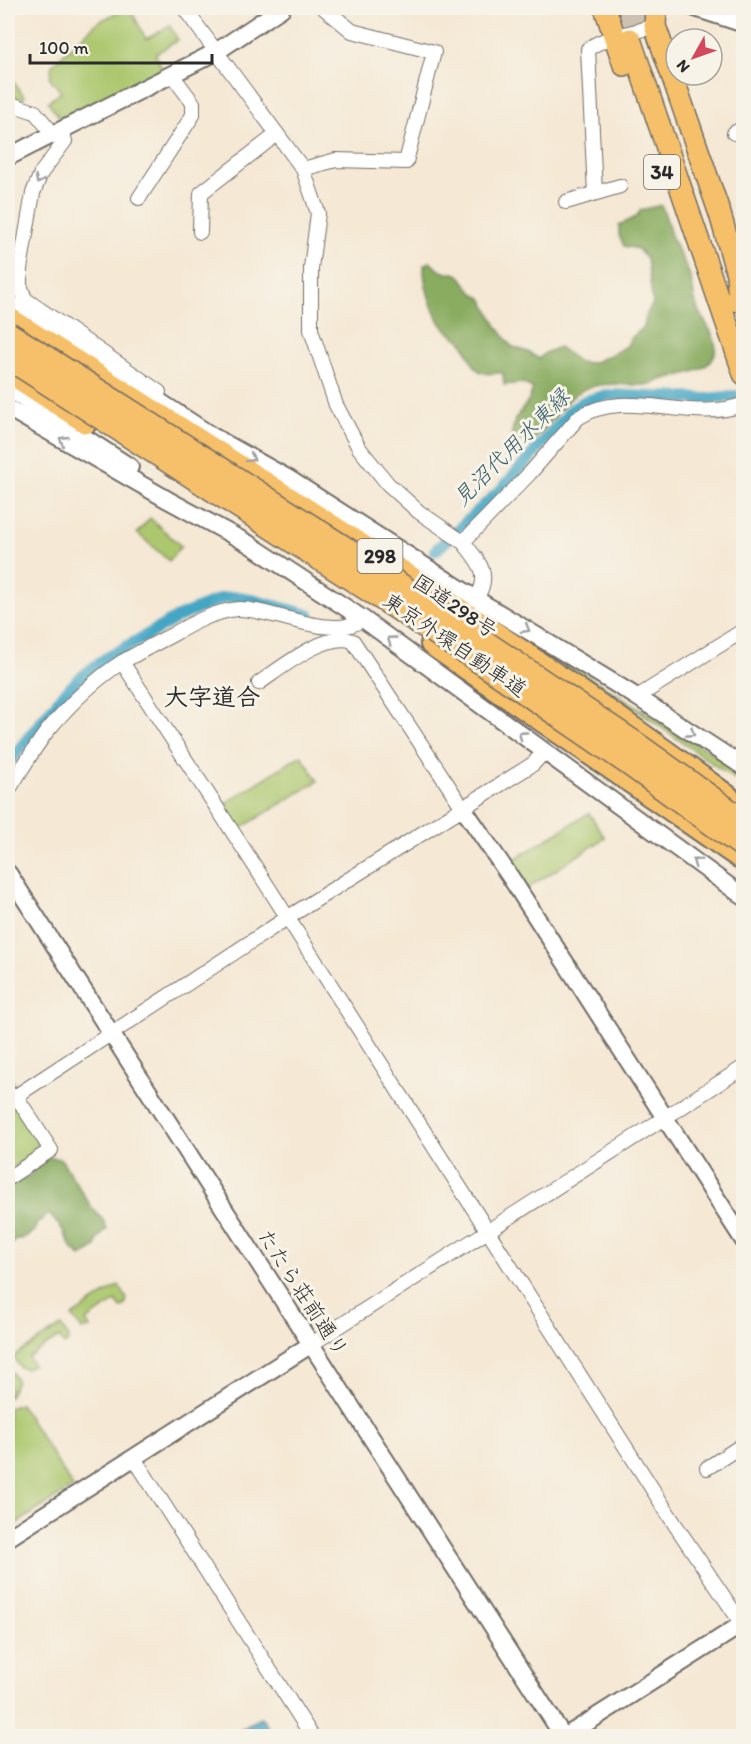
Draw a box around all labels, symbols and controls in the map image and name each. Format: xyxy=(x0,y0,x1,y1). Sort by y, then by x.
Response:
scale bar xyxy=(30,27,212,65)
north arrow xyxy=(664,27,724,87)
text: 100 m xyxy=(39,37,89,59)
text: N xyxy=(672,56,694,77)
road number: 34 xyxy=(644,155,680,189)
one-way arrow xyxy=(34,174,46,185)
water label: 見沼代用水東縁 xyxy=(447,382,577,511)
one-way arrow xyxy=(59,436,69,447)
one-way arrow xyxy=(245,451,255,462)
road number: 298 xyxy=(358,539,403,573)
street label: 国道298号 xyxy=(408,568,502,643)
street label: 東京外環自動車道 xyxy=(379,587,532,702)
one-way arrow xyxy=(520,622,530,633)
one-way arrow xyxy=(386,636,397,647)
district label: 大字道合 xyxy=(164,682,260,711)
one-way arrow xyxy=(685,725,696,736)
one-way arrow xyxy=(518,731,529,742)
one-way arrow xyxy=(692,859,703,870)
street label: たたら荘前通り xyxy=(253,1224,354,1361)

